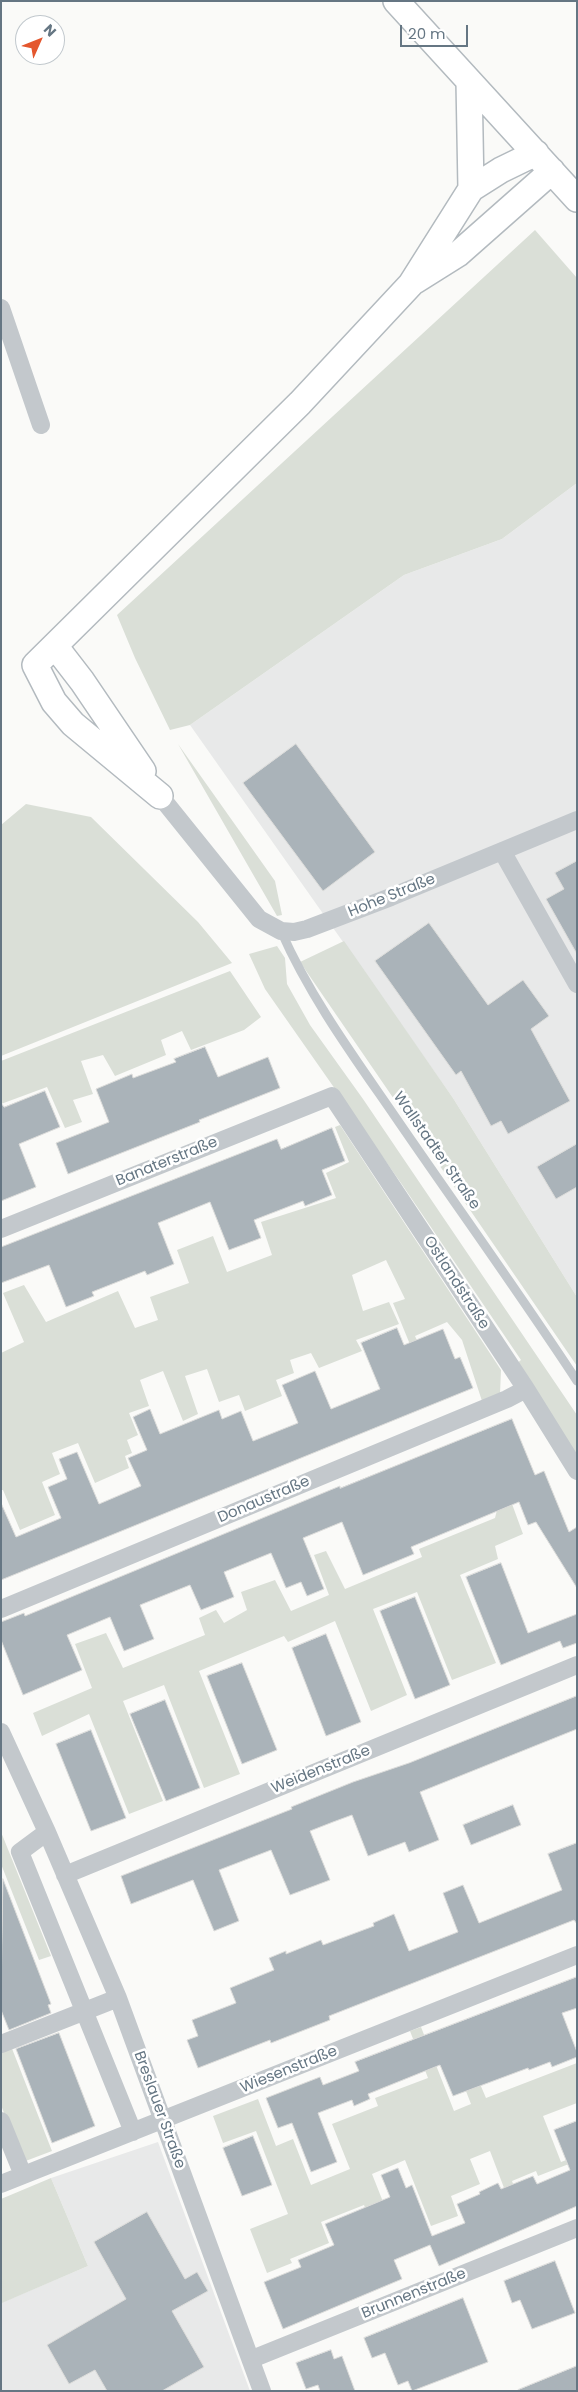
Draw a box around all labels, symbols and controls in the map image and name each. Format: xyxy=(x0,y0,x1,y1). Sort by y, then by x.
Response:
north arrow xyxy=(15,15,65,65)
scale bar xyxy=(403,15,470,47)
text: N xyxy=(39,20,61,41)
text: 20 m xyxy=(408,23,446,44)
street label: Hohe Straße xyxy=(346,870,438,922)
street label: Wallstadter Straße xyxy=(389,1089,483,1213)
street label: Banaterstraße xyxy=(114,1133,220,1191)
street label: Ostlandstraße xyxy=(419,1233,493,1333)
street label: Donaustraße xyxy=(215,1473,313,1527)
street label: Weidenstraße xyxy=(269,1742,373,1798)
street label: Wiesenstraße xyxy=(238,2042,340,2098)
street label: Breslauer Straße xyxy=(129,2049,189,2171)
street label: Brunnenstraße xyxy=(359,2265,469,2323)

